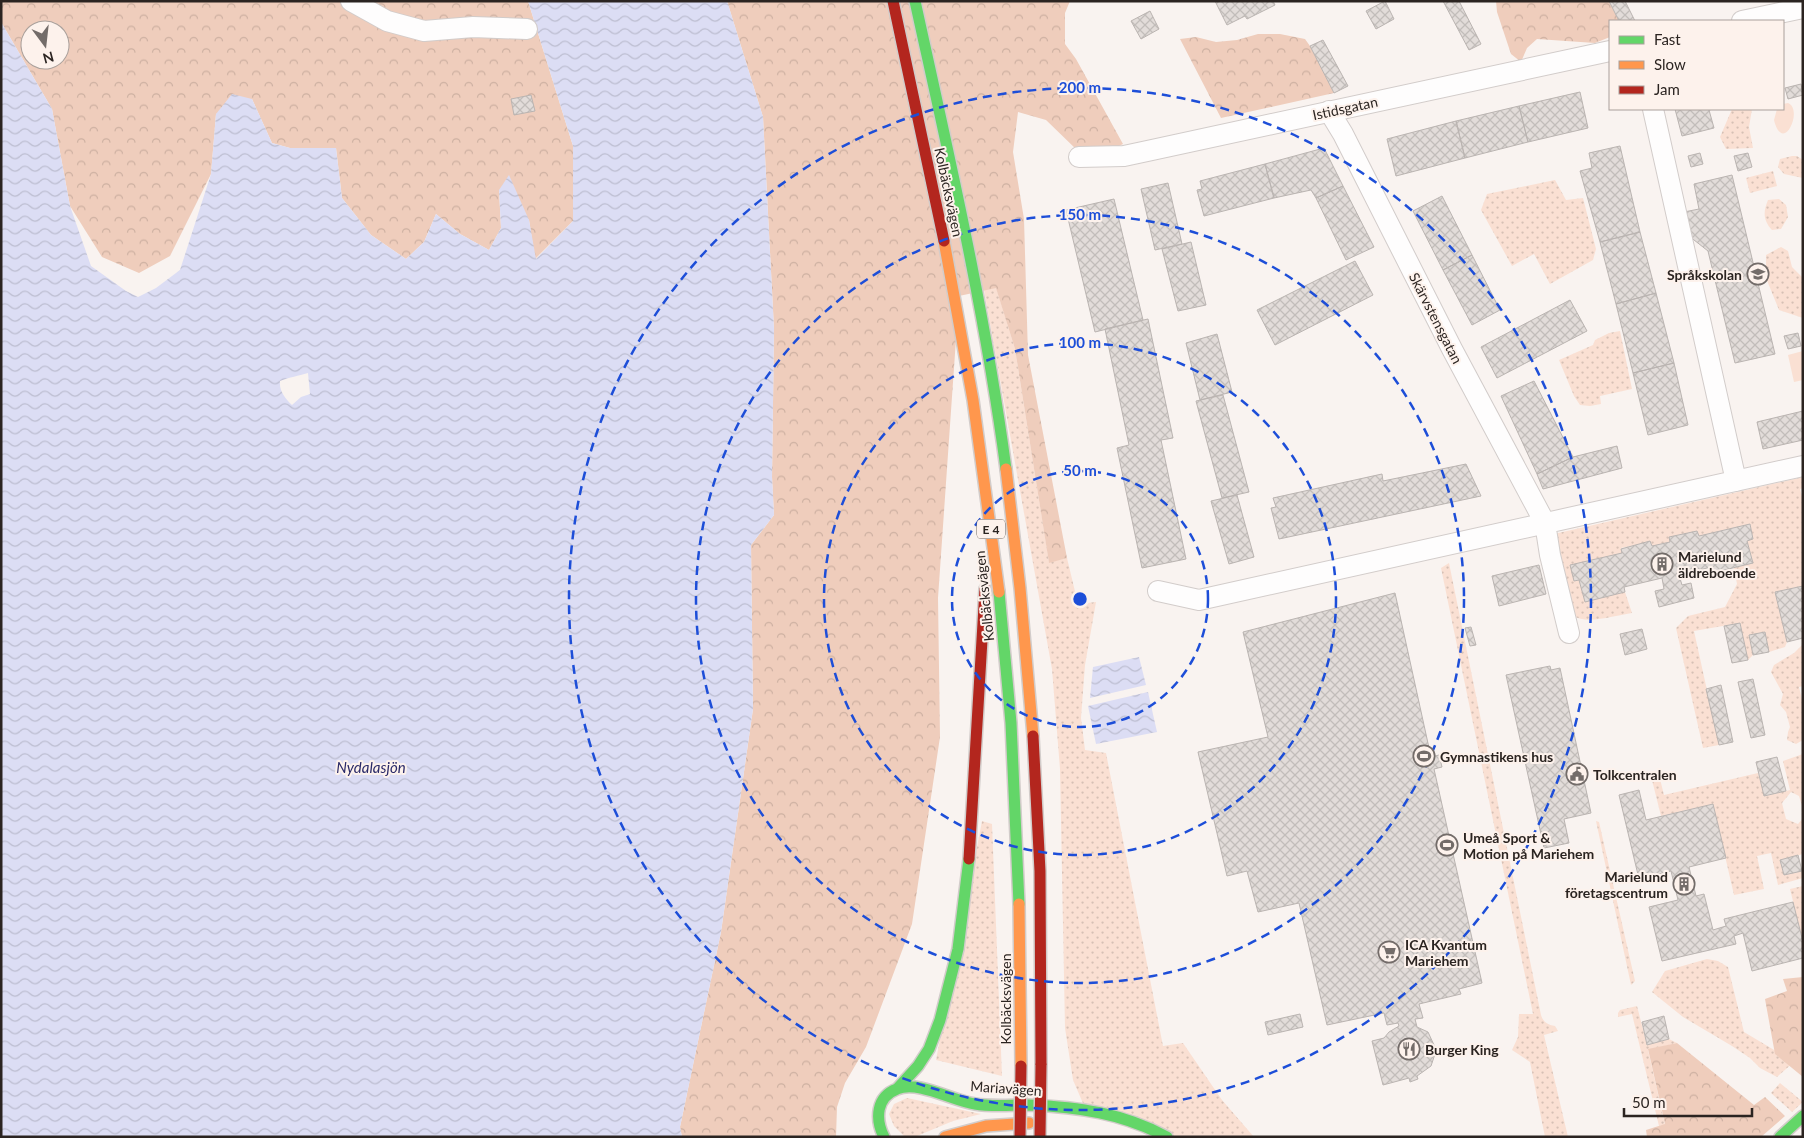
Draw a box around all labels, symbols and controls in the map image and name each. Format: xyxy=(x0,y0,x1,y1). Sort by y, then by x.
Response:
north arrow xyxy=(20,20,70,70)
legend xyxy=(1609,20,1784,110)
text: Fast xyxy=(1654,30,1681,48)
text: N xyxy=(41,48,56,68)
text: Slow xyxy=(1654,55,1686,73)
text: 200 m xyxy=(1059,78,1101,96)
text: Jam xyxy=(1654,80,1680,98)
street label: Istidsgatan xyxy=(1311,93,1379,123)
street label: Kolbäcksvägen xyxy=(931,146,967,238)
text: 150 m xyxy=(1059,205,1101,223)
school or university icon: Språkskolan xyxy=(1746,262,1770,286)
place label: Språkskolan xyxy=(1667,266,1742,283)
street label: Skärvstensgatan xyxy=(1406,270,1466,366)
text: 100 m xyxy=(1059,333,1101,351)
text: 50 m xyxy=(1063,461,1097,479)
road number: E 4 xyxy=(977,520,1005,538)
place label: Marielund äldreboende xyxy=(1678,548,1756,581)
street label: Kolbäcksvägen xyxy=(971,550,997,642)
building icon: Marielund äldreboende xyxy=(1650,552,1674,576)
centre of rings xyxy=(1071,590,1089,608)
sports icon: Gymnastikens hus xyxy=(1412,744,1436,768)
place label: Gymnastikens hus xyxy=(1440,748,1553,765)
water label: Nydalasjön xyxy=(336,758,406,776)
public building icon: Tolkcentralen xyxy=(1565,762,1589,786)
place label: Tolkcentralen xyxy=(1593,766,1677,783)
place label: Umeå Sport & Motion på Mariehem xyxy=(1463,829,1594,862)
sports icon: Umeå Sport & Motion på Mariehem xyxy=(1435,833,1459,857)
place label: Marielund företagscentrum xyxy=(1565,868,1668,901)
building icon: Marielund företagscentrum xyxy=(1672,872,1696,896)
place label: ICA Kvantum Mariehem xyxy=(1405,936,1487,969)
supermarket icon: ICA Kvantum Mariehem xyxy=(1377,940,1401,964)
street label: Kolbäcksvägen xyxy=(997,954,1014,1044)
restaurant icon: Burger King xyxy=(1397,1037,1421,1061)
place label: Burger King xyxy=(1425,1041,1499,1058)
street label: Mariavägen xyxy=(970,1077,1042,1099)
scale bar xyxy=(1624,1086,1752,1118)
text: 50 m xyxy=(1632,1093,1666,1111)

